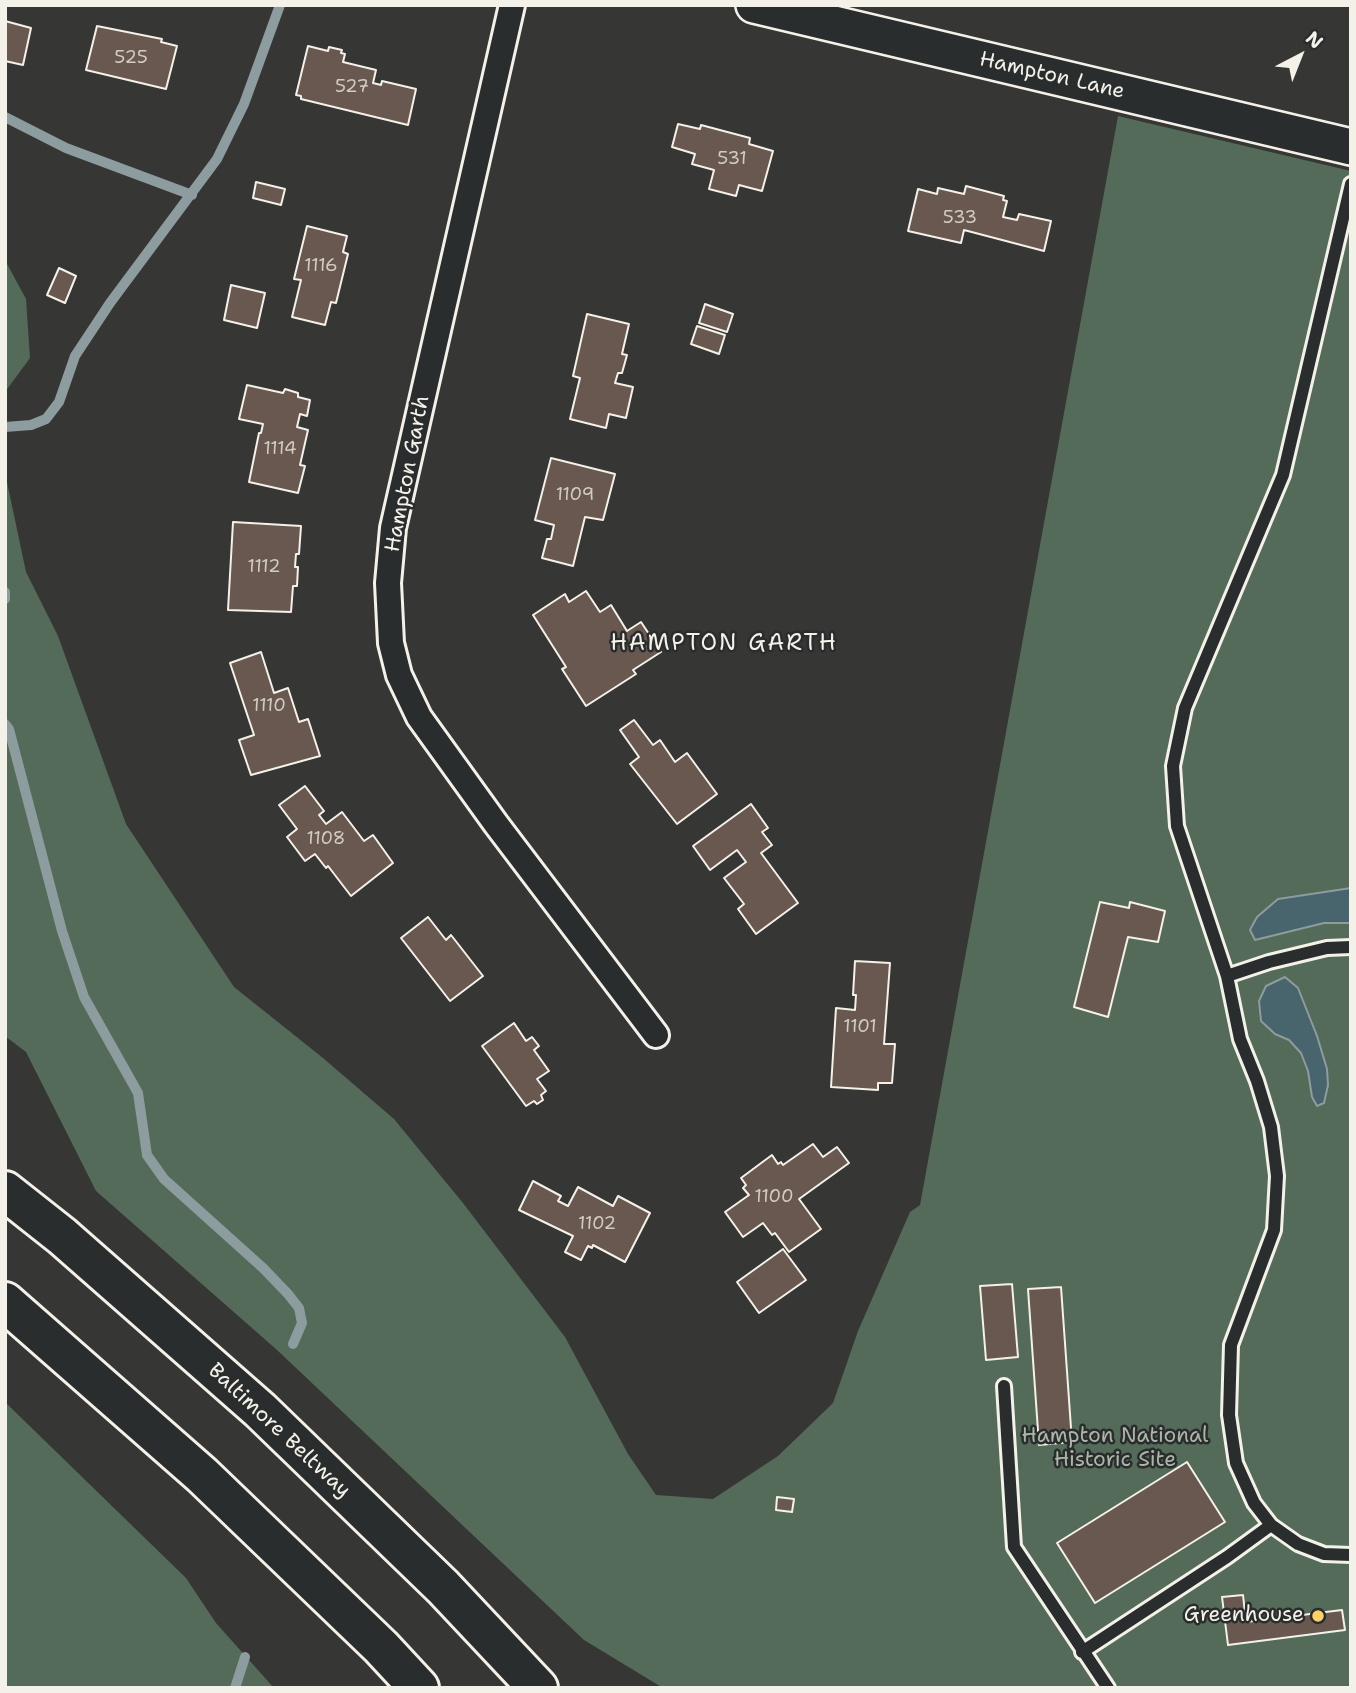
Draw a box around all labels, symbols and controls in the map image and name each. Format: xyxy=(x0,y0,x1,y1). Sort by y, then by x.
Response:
north arrow xyxy=(1265,21,1335,91)
text: N xyxy=(1300,26,1328,54)
house number: 525 xyxy=(114,47,148,69)
street label: Hampton Lane xyxy=(977,47,1127,105)
house number: 527 xyxy=(335,76,369,98)
house number: 531 xyxy=(717,148,747,170)
house number: 533 xyxy=(943,207,977,229)
house number: 1116 xyxy=(304,255,338,277)
street label: Hampton Garth xyxy=(380,394,436,554)
house number: 1114 xyxy=(263,438,297,460)
house number: 1109 xyxy=(556,484,594,506)
house number: 1112 xyxy=(247,556,281,578)
district label: HAMPTON GARTH xyxy=(612,630,836,658)
house number: 1110 xyxy=(252,695,286,717)
house number: 1108 xyxy=(307,828,345,850)
house number: 1101 xyxy=(843,1016,877,1038)
house number: 1100 xyxy=(754,1186,794,1208)
house number: 1102 xyxy=(578,1213,616,1235)
street label: Baltimore Beltway xyxy=(203,1358,355,1504)
park label: Hampton National Historic Site xyxy=(1022,1424,1208,1474)
place label: Greenhouse xyxy=(1184,1603,1304,1629)
marker: Greenhouse xyxy=(1310,1608,1326,1624)

